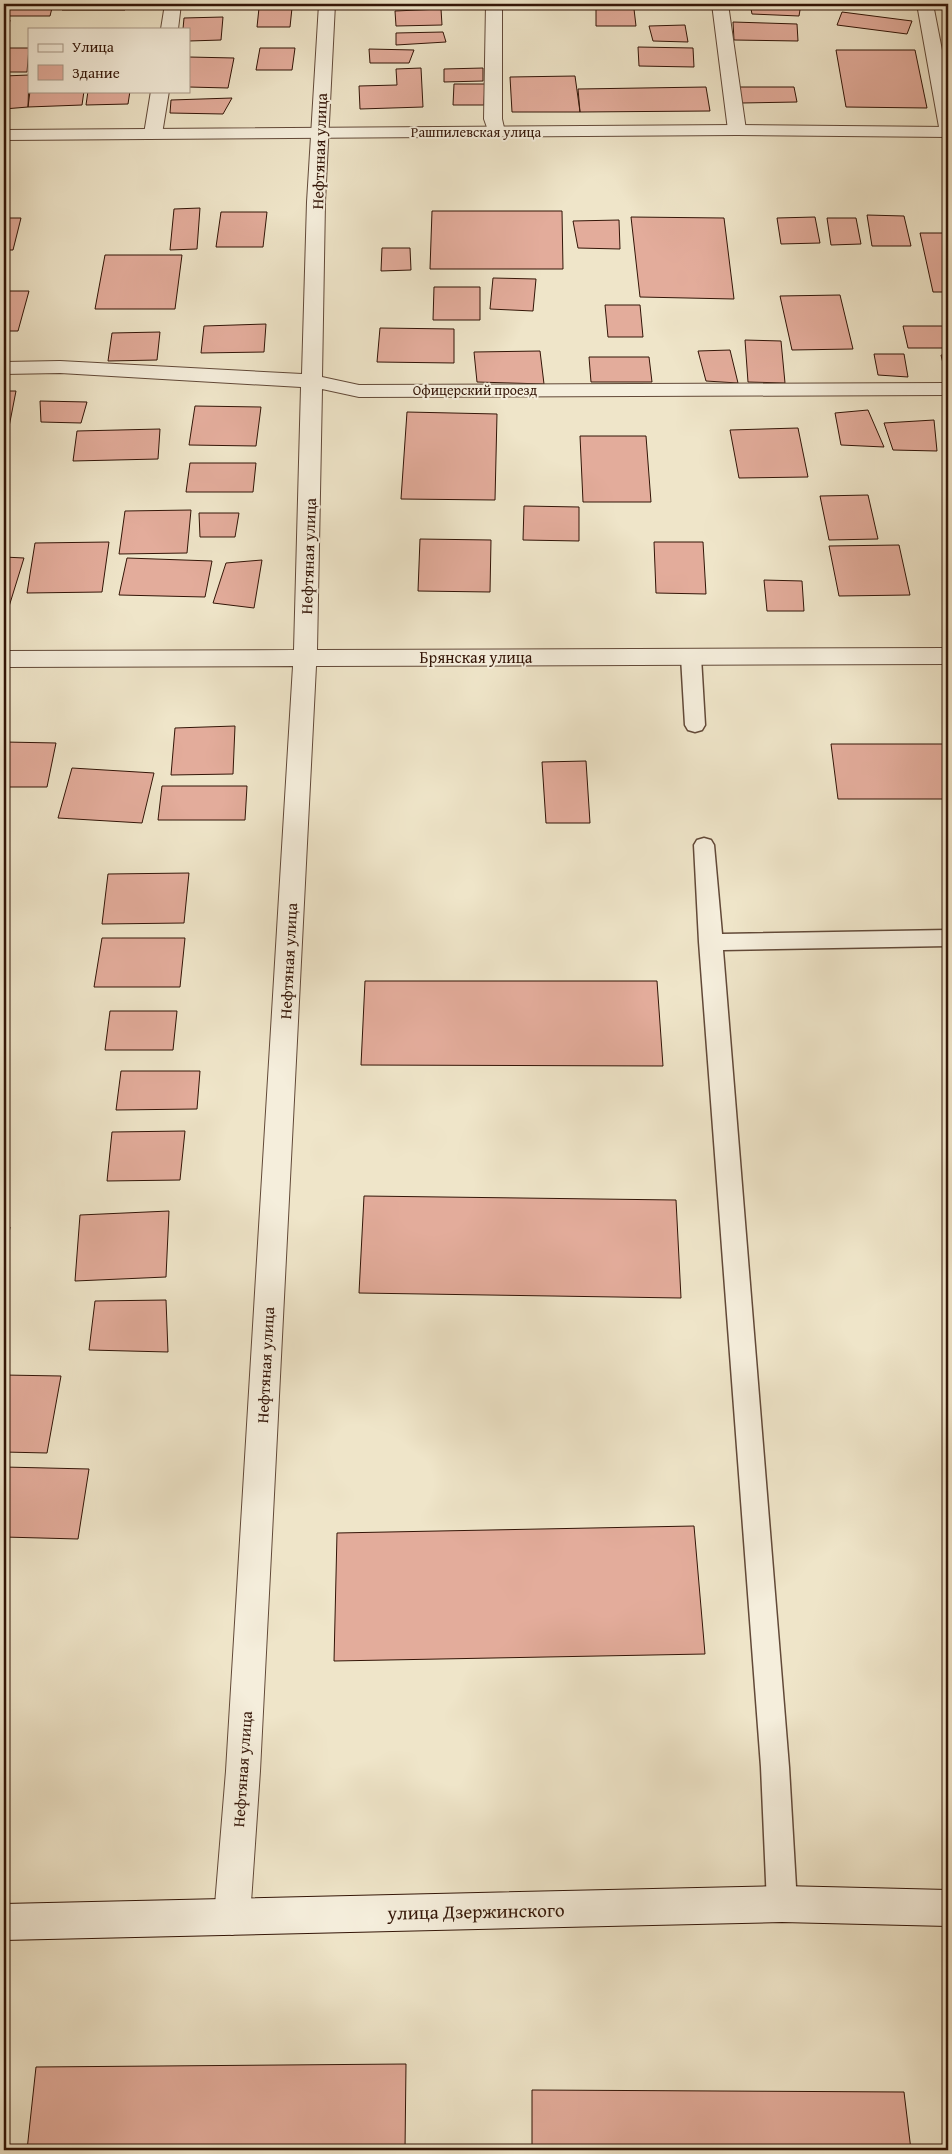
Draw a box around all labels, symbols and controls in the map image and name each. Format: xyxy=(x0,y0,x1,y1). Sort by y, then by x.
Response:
legend xyxy=(28,28,190,92)
text: Улица xyxy=(72,36,115,57)
text: Здание xyxy=(72,62,120,83)
street label: Нефтяная улица xyxy=(305,92,333,210)
street label: Рашпилевская улица xyxy=(411,122,541,142)
street label: Офицерский проезд xyxy=(413,380,538,400)
street label: Нефтяная улица xyxy=(294,497,322,615)
street label: Брянская улица xyxy=(420,645,533,669)
street label: Нефтяная улица xyxy=(273,902,303,1020)
street label: Нефтяная улица xyxy=(250,1306,280,1424)
street label: Нефтяная улица xyxy=(226,1710,258,1828)
street label: улица Дзержинского xyxy=(386,1895,565,1927)

